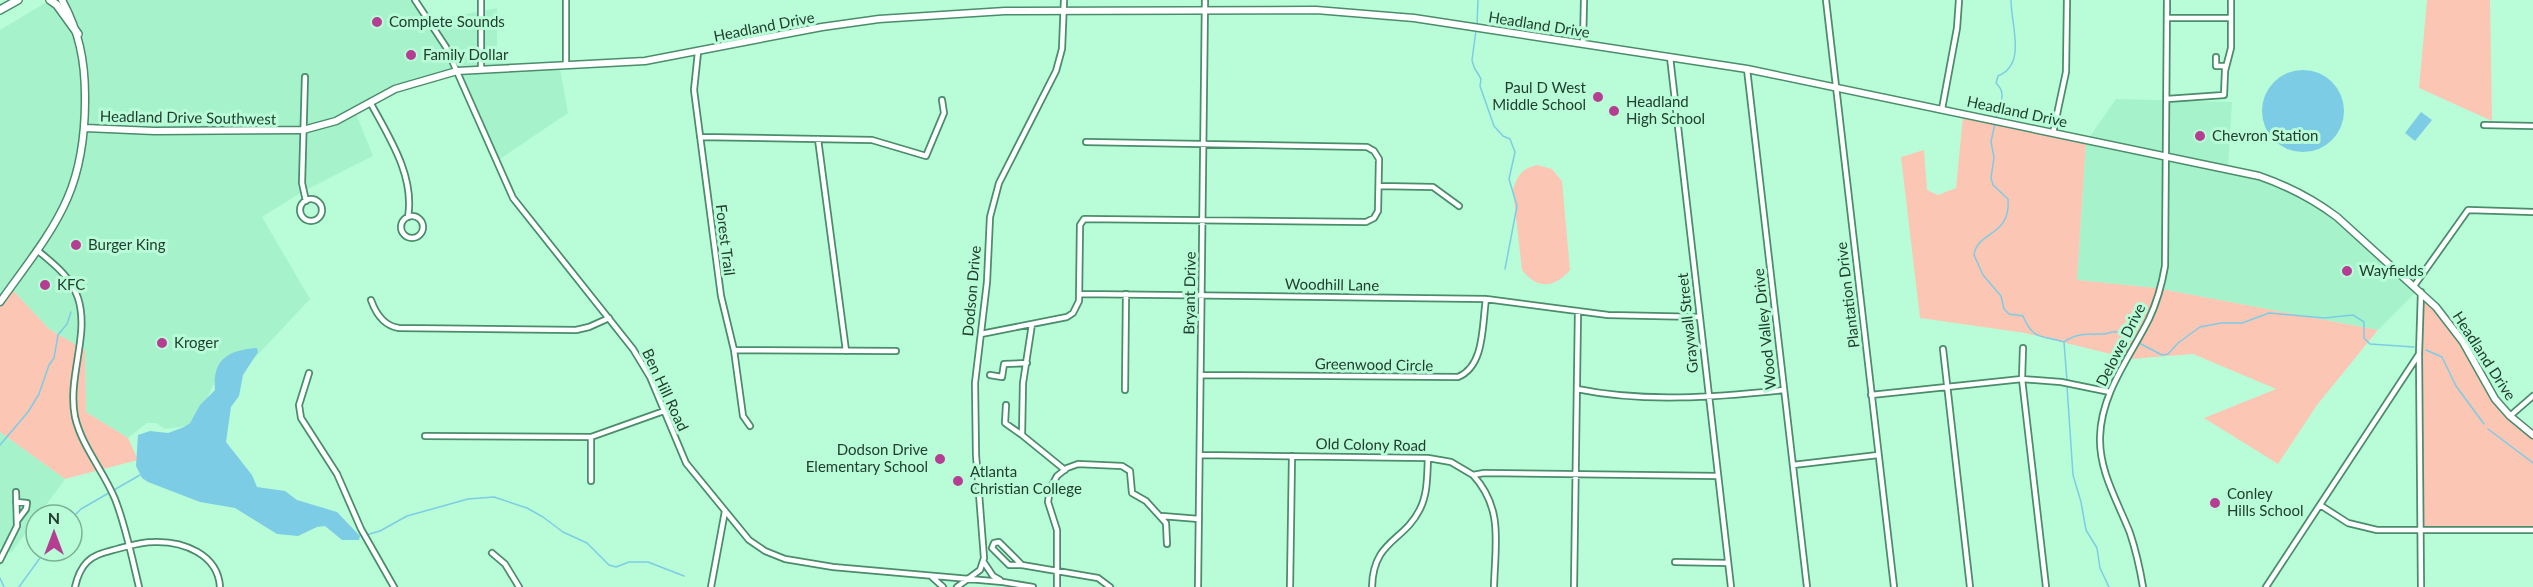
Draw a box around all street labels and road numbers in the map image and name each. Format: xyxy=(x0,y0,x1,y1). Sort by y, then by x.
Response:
street label: Headland Drive xyxy=(712,7,816,45)
street label: Headland Drive xyxy=(1487,7,1591,41)
street label: Headland Drive xyxy=(1965,92,2069,130)
street label: Headland Drive Southwest xyxy=(100,106,277,128)
street label: Forest Trail xyxy=(713,203,739,277)
street label: Plantation Drive xyxy=(1832,241,1862,349)
street label: Dodson Drive xyxy=(958,245,984,337)
street label: Bryant Drive xyxy=(1179,251,1199,335)
street label: Wood Valley Drive xyxy=(1749,268,1779,391)
street label: Graywall Street xyxy=(1673,271,1701,374)
street label: Woodhill Lane xyxy=(1285,274,1379,294)
street label: Delowe Drive xyxy=(2092,300,2149,389)
street label: Headland Drive xyxy=(2449,308,2520,403)
street label: Ben Hill Road xyxy=(639,346,693,434)
street label: Greenwood Circle xyxy=(1315,354,1433,374)
street label: Old Colony Road xyxy=(1316,434,1427,454)

